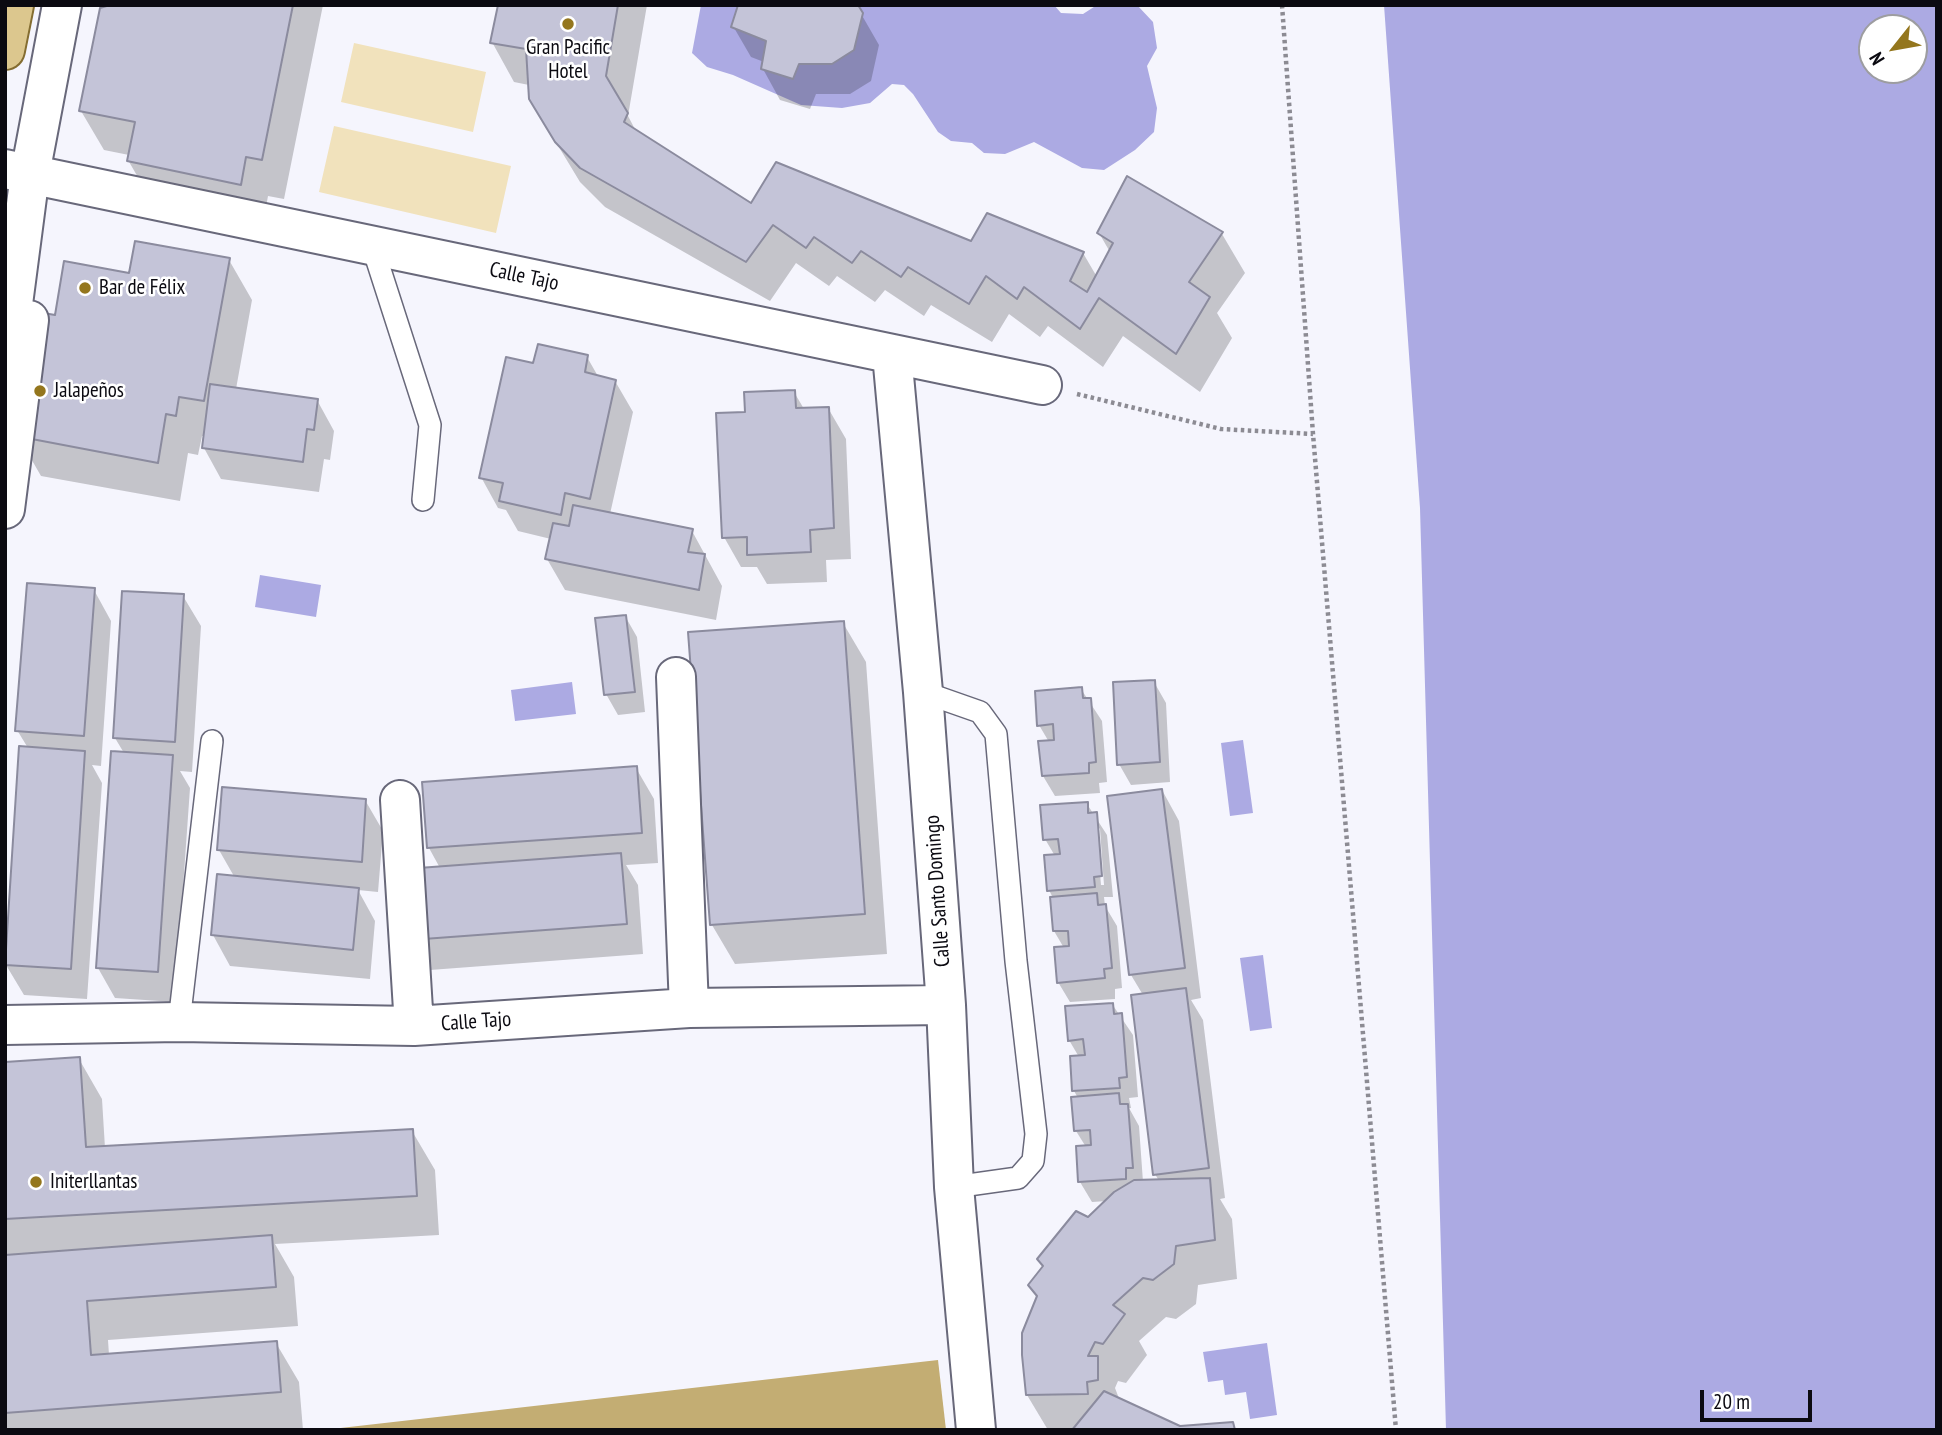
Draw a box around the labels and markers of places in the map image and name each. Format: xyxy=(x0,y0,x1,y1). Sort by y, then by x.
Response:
marker: Gran Pacific Hotel xyxy=(560,16,576,32)
place label: Gran Pacific Hotel xyxy=(526,35,610,85)
place label: Bar de Félix xyxy=(99,275,185,301)
marker: Bar de Félix xyxy=(77,280,93,296)
place label: Jalapeños xyxy=(54,378,124,404)
marker: Jalapeños xyxy=(32,383,48,399)
place label: Initerllantas xyxy=(50,1169,137,1195)
marker: Initerllantas xyxy=(28,1174,44,1190)

